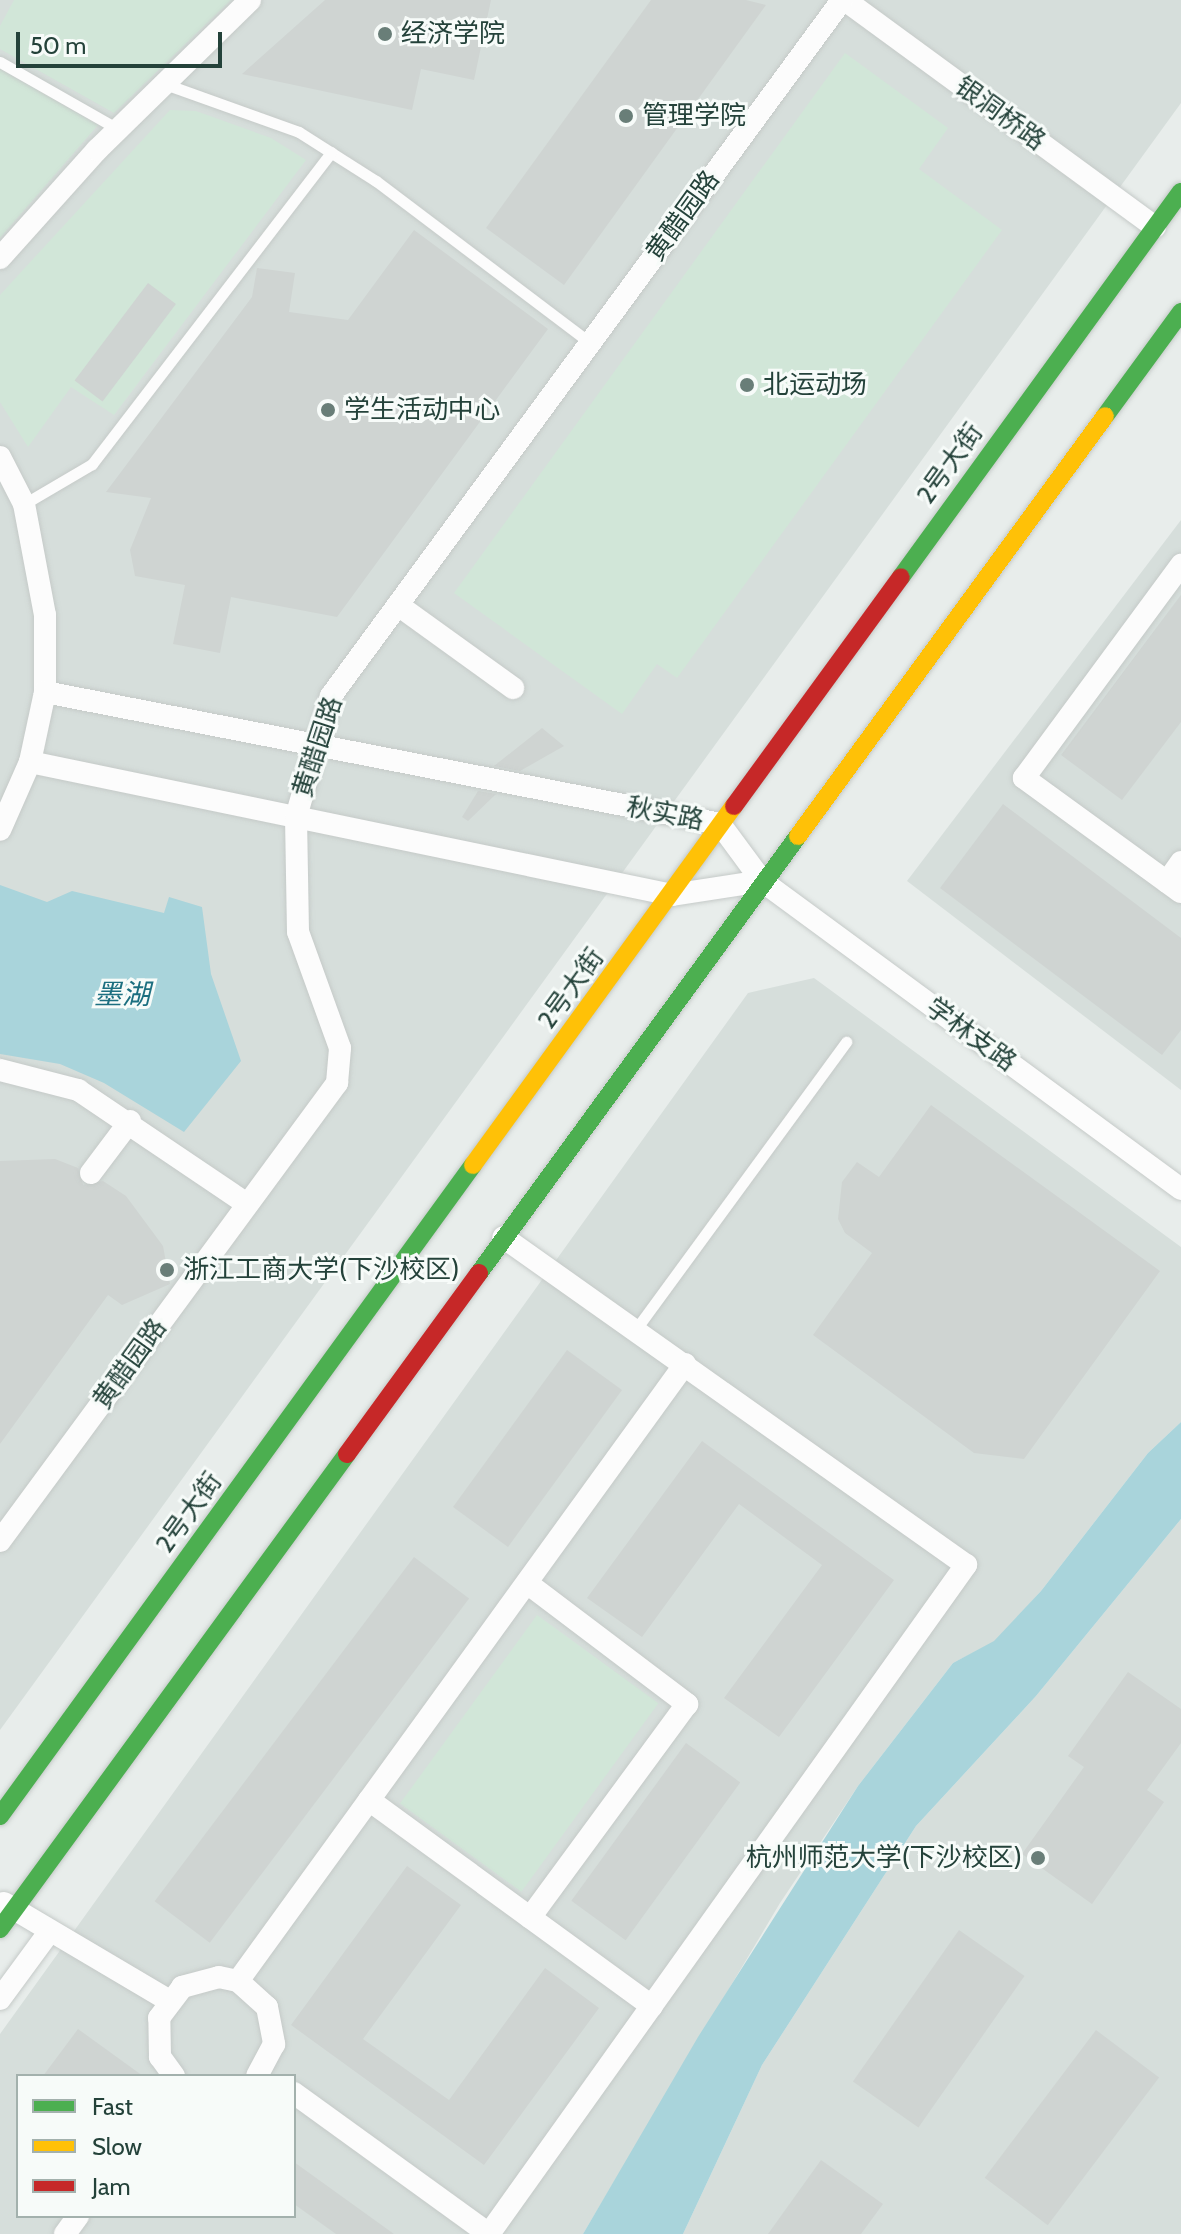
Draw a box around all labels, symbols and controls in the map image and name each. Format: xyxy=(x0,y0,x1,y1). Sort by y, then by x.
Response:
scale bar xyxy=(20,16,226,66)
place label: 经济学院 xyxy=(401,18,505,50)
marker: 经济学院 xyxy=(376,25,394,43)
text: 50 m xyxy=(30,31,86,60)
street label: 银洞桥路 xyxy=(949,71,1051,157)
place label: 管理学院 xyxy=(642,100,746,132)
marker: 管理学院 xyxy=(617,107,635,125)
street label: 黄醋园路 xyxy=(640,165,726,267)
place label: 北运动场 xyxy=(763,369,867,401)
marker: 北运动场 xyxy=(738,376,756,394)
place label: 学生活动中心 xyxy=(344,394,500,426)
marker: 学生活动中心 xyxy=(319,401,337,419)
street label: 2号大街 xyxy=(910,418,990,510)
street label: 黄醋园路 xyxy=(287,693,349,801)
street label: 秋实路 xyxy=(624,791,706,837)
street label: 2号大街 xyxy=(531,943,611,1035)
water label: 墨湖 xyxy=(94,977,150,1011)
street label: 学林支路 xyxy=(920,992,1022,1078)
place label: 浙江工商大学(下沙校区) xyxy=(183,1254,459,1286)
marker: 浙江工商大学(下沙校区) xyxy=(158,1261,176,1279)
street label: 黄醋园路 xyxy=(87,1313,173,1415)
street label: 2号大街 xyxy=(149,1467,229,1559)
place label: 杭州师范大学(下沙校区) xyxy=(746,1842,1022,1874)
marker: 杭州师范大学(下沙校区) xyxy=(1029,1849,1047,1867)
legend xyxy=(16,2074,296,2218)
text: Fast xyxy=(92,2092,133,2121)
text: Slow xyxy=(92,2132,142,2161)
text: Jam xyxy=(92,2172,130,2201)

